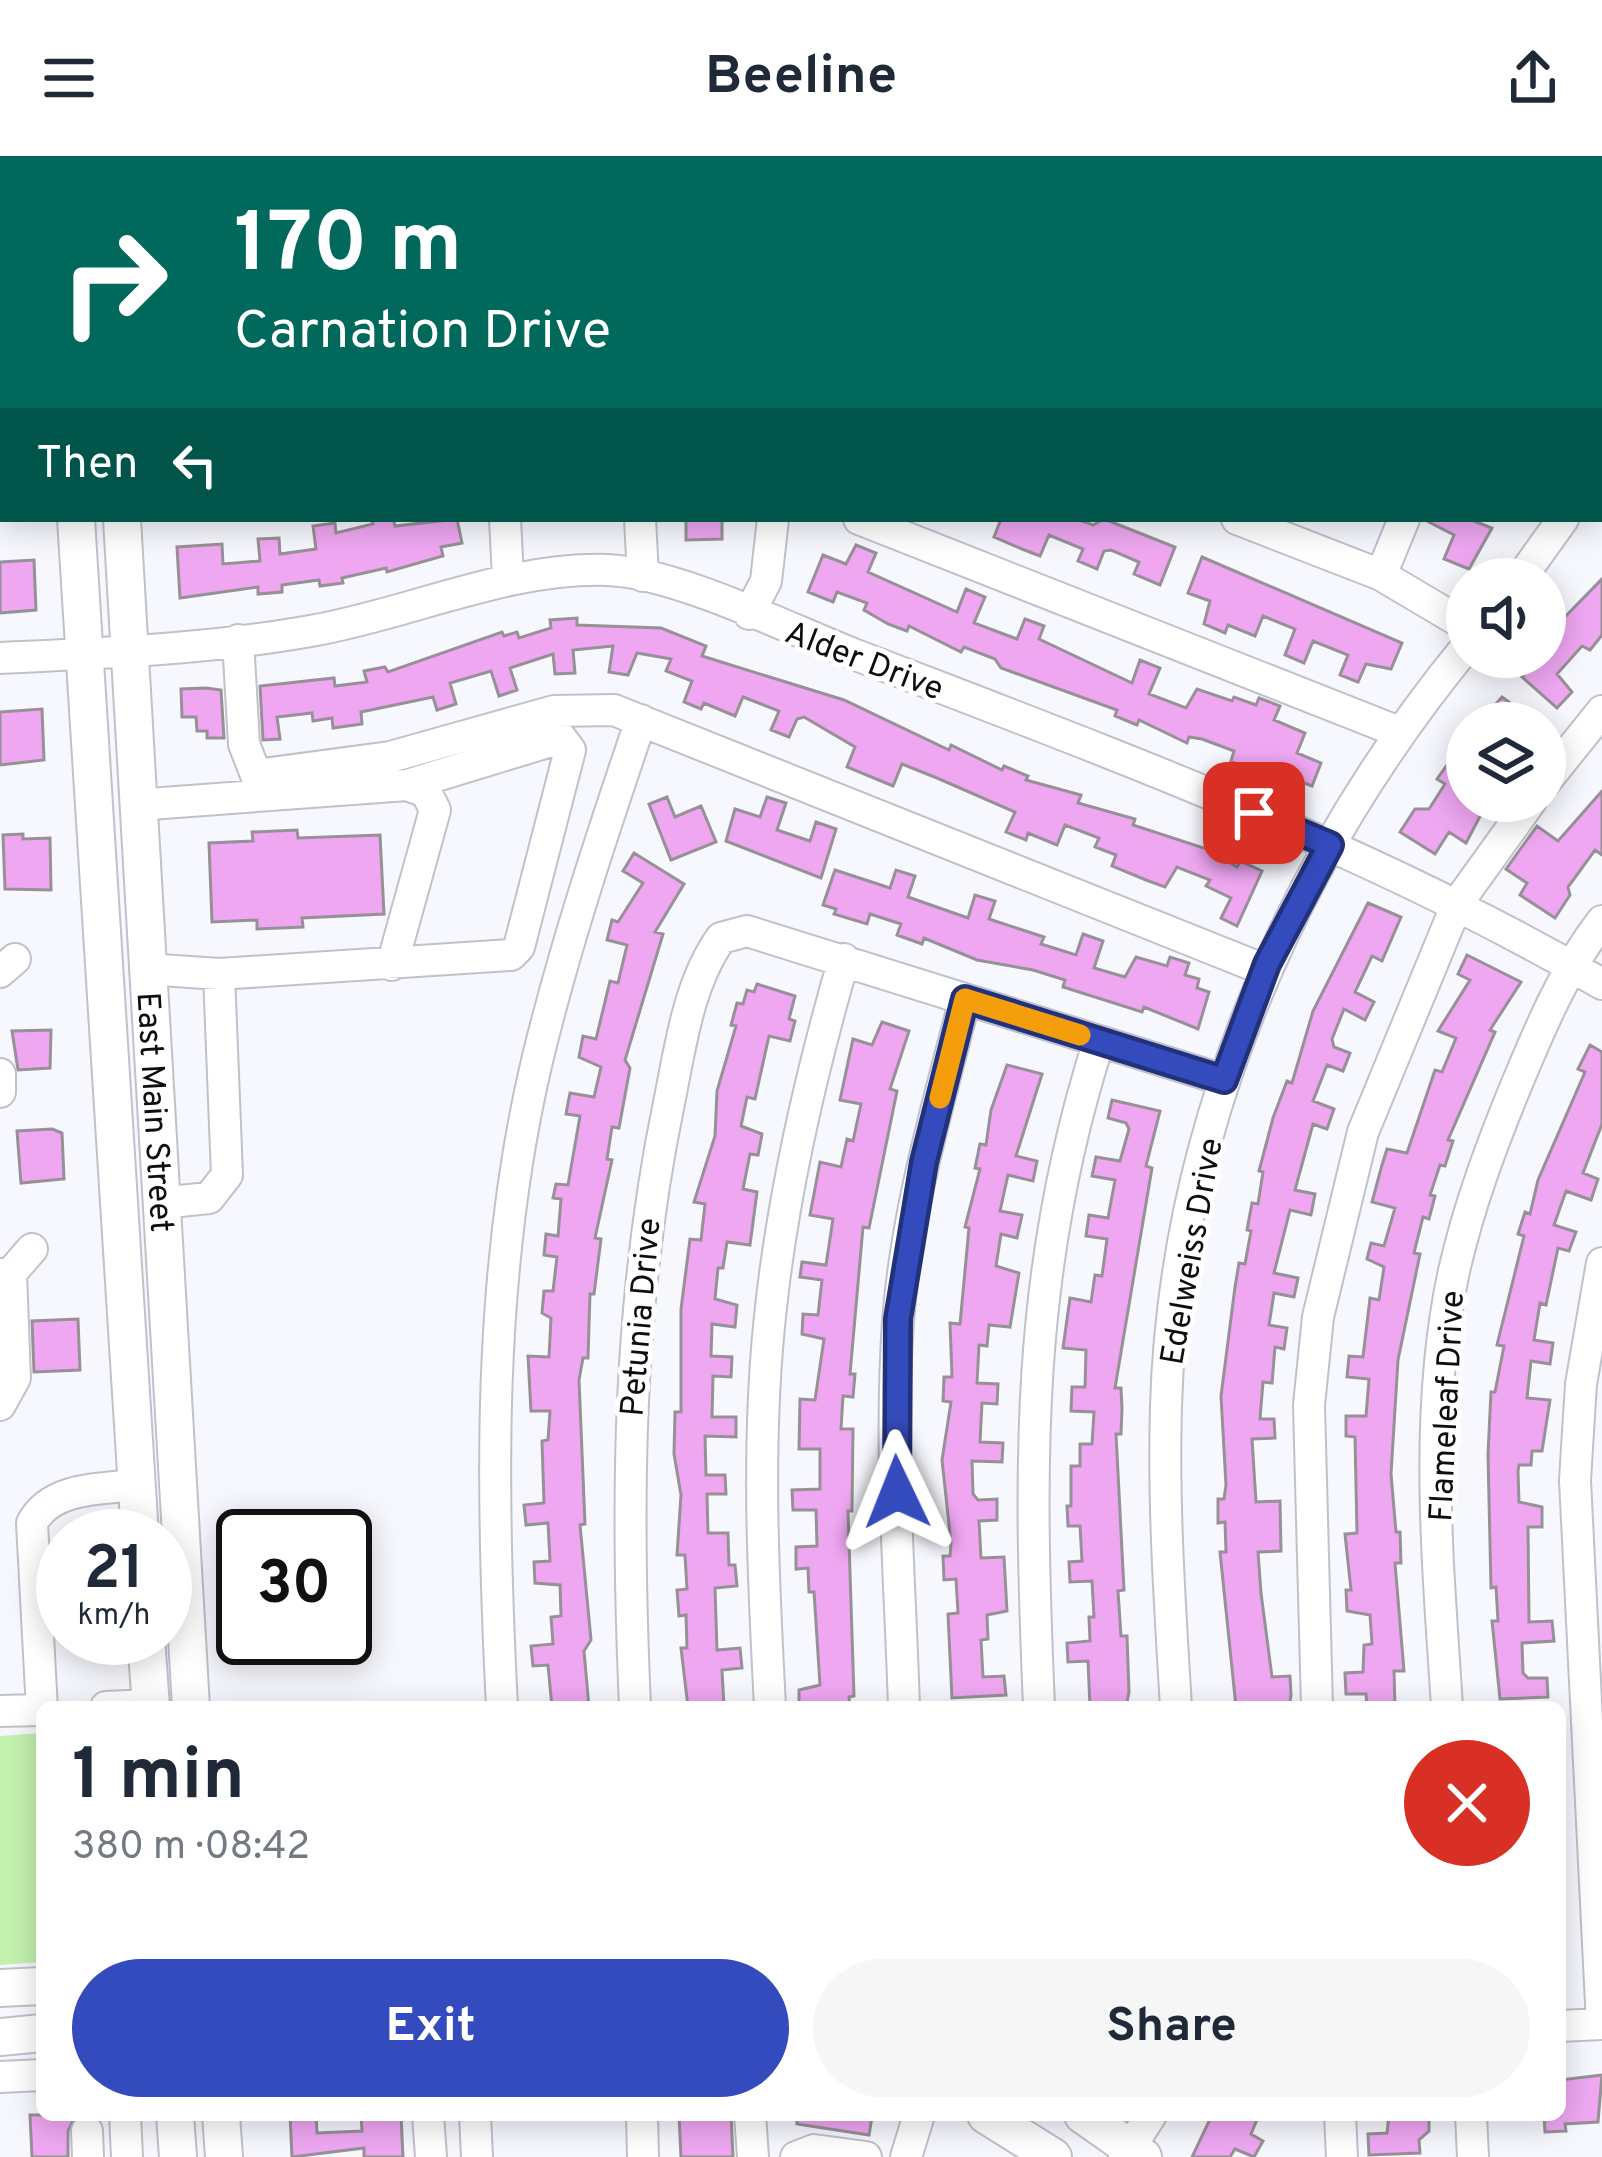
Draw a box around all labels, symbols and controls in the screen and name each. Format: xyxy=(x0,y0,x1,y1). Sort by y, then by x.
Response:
text: Beeline xyxy=(705,44,897,113)
icon: menu xyxy=(36,45,102,111)
icon: share xyxy=(1500,45,1566,111)
text: 170 m xyxy=(234,195,462,301)
icon: right xyxy=(36,204,192,360)
text: Carnation Drive xyxy=(234,299,611,368)
icon: left xyxy=(162,432,228,498)
text: Then xyxy=(36,437,138,494)
map controls xyxy=(1446,558,1566,822)
button: sound xyxy=(1446,558,1566,678)
street label: Alder Drive xyxy=(778,613,949,712)
button: layers xyxy=(1446,702,1566,822)
pin xyxy=(1203,762,1305,864)
icon: arrive xyxy=(1221,780,1287,846)
street label: East Main Street xyxy=(124,991,180,1234)
street label: Edelweiss Drive xyxy=(1153,1135,1235,1369)
street label: Petunia Drive xyxy=(613,1216,673,1418)
street label: Flameleaf Drive xyxy=(1422,1289,1476,1523)
position arrow xyxy=(834,1429,960,1555)
speed limit sign: 30 xyxy=(216,1509,372,1665)
text: 21 xyxy=(84,1534,144,1610)
text: km/h xyxy=(78,1598,150,1635)
text: 1 min xyxy=(72,1733,245,1825)
button: close xyxy=(1404,1740,1530,1866)
text: 380 m · 08:42 xyxy=(72,1824,310,1873)
button: Exit xyxy=(72,1959,789,2097)
button: Share xyxy=(813,1959,1530,2097)

